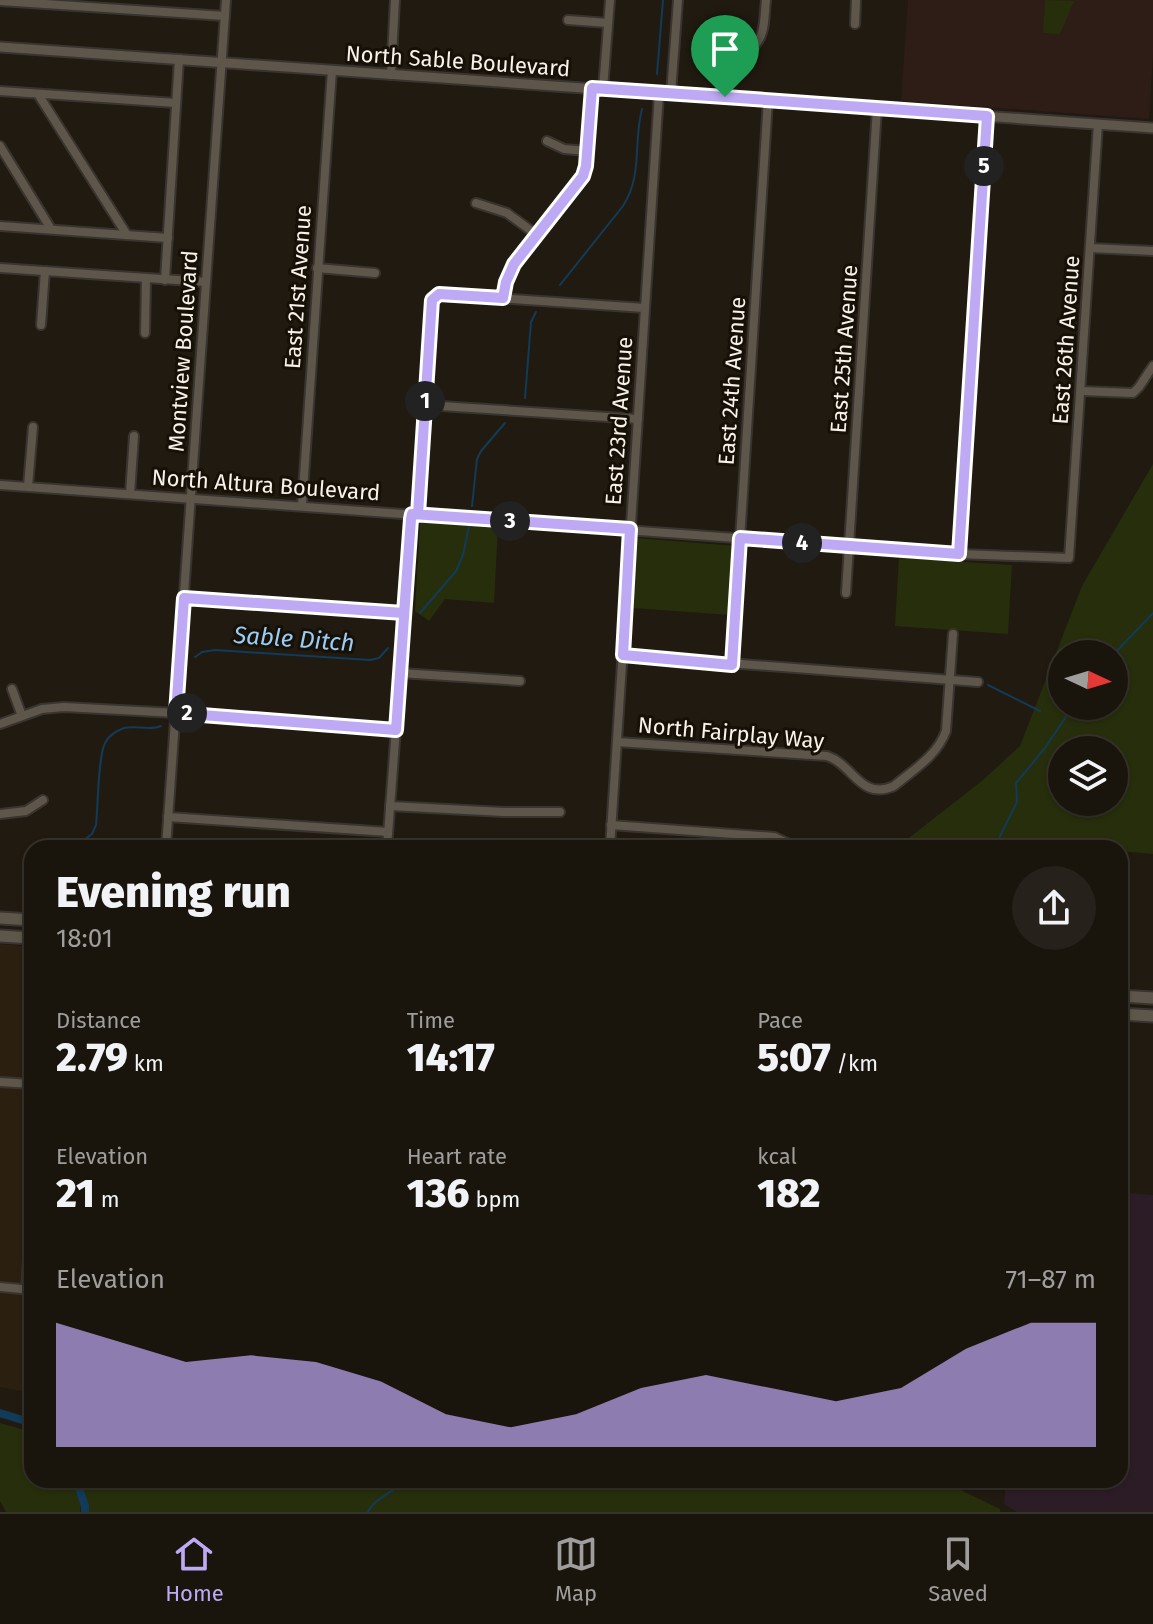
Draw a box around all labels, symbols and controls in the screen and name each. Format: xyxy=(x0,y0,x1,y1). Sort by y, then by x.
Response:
pin xyxy=(691,15,759,97)
icon: arrive xyxy=(703,27,747,71)
street label: North Sable Boulevard xyxy=(345,40,571,82)
pin: 5 xyxy=(964,146,1004,186)
text: 5 xyxy=(978,152,990,179)
street label: East 21st Avenue xyxy=(279,204,317,370)
street label: Montview Boulevard xyxy=(162,249,204,453)
street label: East 26th Avenue xyxy=(1047,254,1085,426)
street label: East 25th Avenue xyxy=(825,264,863,434)
street label: East 24th Avenue xyxy=(713,296,751,466)
street label: East 23rd Avenue xyxy=(600,336,638,506)
pin: 1 xyxy=(405,381,445,421)
text: 1 xyxy=(420,387,430,414)
street label: North Altura Boulevard xyxy=(151,464,381,506)
pin: 3 xyxy=(490,501,530,541)
text: 3 xyxy=(504,507,516,534)
pin: 4 xyxy=(782,523,822,563)
text: 4 xyxy=(796,529,808,556)
water label: Sable Ditch xyxy=(232,621,355,657)
north arrow xyxy=(1048,640,1128,720)
map controls xyxy=(1048,640,1128,816)
pin: 2 xyxy=(167,693,207,733)
text: 2 xyxy=(181,699,193,726)
street label: North Fairplay Way xyxy=(637,711,825,755)
button: layers xyxy=(1048,736,1128,816)
text: Evening run xyxy=(56,866,291,919)
button: share xyxy=(1012,866,1096,950)
text: 18:01 xyxy=(56,923,113,954)
text: Distance xyxy=(56,1007,141,1034)
text: Time xyxy=(407,1007,455,1034)
text: Pace xyxy=(757,1007,803,1034)
text: 2.79 xyxy=(56,1034,128,1082)
text: 14:17 xyxy=(407,1034,495,1082)
text: 5:07 xyxy=(757,1034,831,1082)
text: km xyxy=(128,1050,164,1077)
text: /km xyxy=(831,1050,878,1077)
text: Elevation xyxy=(56,1143,148,1170)
text: Heart rate xyxy=(407,1143,507,1170)
text: kcal xyxy=(757,1143,797,1170)
text: 21 xyxy=(56,1170,95,1218)
text: 136 xyxy=(407,1170,470,1218)
text: 182 xyxy=(757,1170,820,1218)
text: m xyxy=(95,1186,120,1213)
text: bpm xyxy=(470,1186,520,1213)
text: Elevation xyxy=(56,1264,165,1295)
text: 71–87 m xyxy=(1005,1264,1096,1295)
tab: Home xyxy=(165,1532,224,1607)
tab: Map xyxy=(554,1532,598,1607)
tab: Saved xyxy=(928,1532,988,1607)

